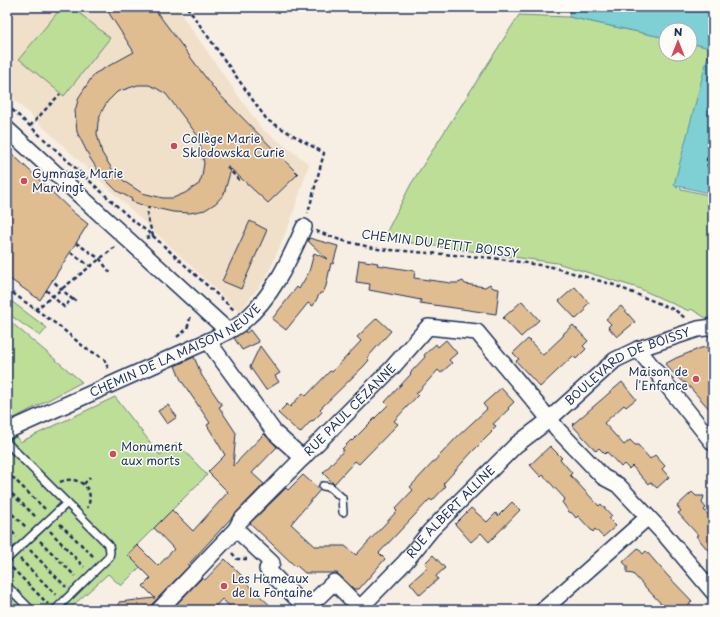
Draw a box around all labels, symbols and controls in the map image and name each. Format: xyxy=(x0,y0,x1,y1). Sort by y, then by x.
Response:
north arrow xyxy=(658,22,698,62)
text: N xyxy=(674,23,683,40)
place label: Collège Marie Sklodowska Curie xyxy=(182,129,285,161)
marker: Collège Marie Sklodowska Curie xyxy=(169,141,179,151)
place label: Gymnase Marie Marvingt xyxy=(32,164,123,196)
marker: Gymnase Marie Marvingt xyxy=(19,176,29,186)
street label: CHEMIN DU PETIT BOISSY xyxy=(360,224,520,262)
street label: CHEMIN DE LA MAISON NEUVE xyxy=(86,299,265,401)
street label: BOULEVARD DE BOISSY xyxy=(560,322,693,409)
street label: RUE PAUL CÉZANNE xyxy=(299,359,400,460)
place label: Maison de l'Enfance xyxy=(628,362,688,394)
marker: Maison de l'Enfance xyxy=(691,374,701,384)
place label: Monument aux morts xyxy=(121,437,183,469)
marker: Monument aux morts xyxy=(108,449,118,459)
street label: RUE ALBERT ALLINE xyxy=(402,461,499,562)
place label: Les Hameaux de la Fontaine xyxy=(232,569,313,601)
marker: Les Hameaux de la Fontaine xyxy=(219,581,229,591)

